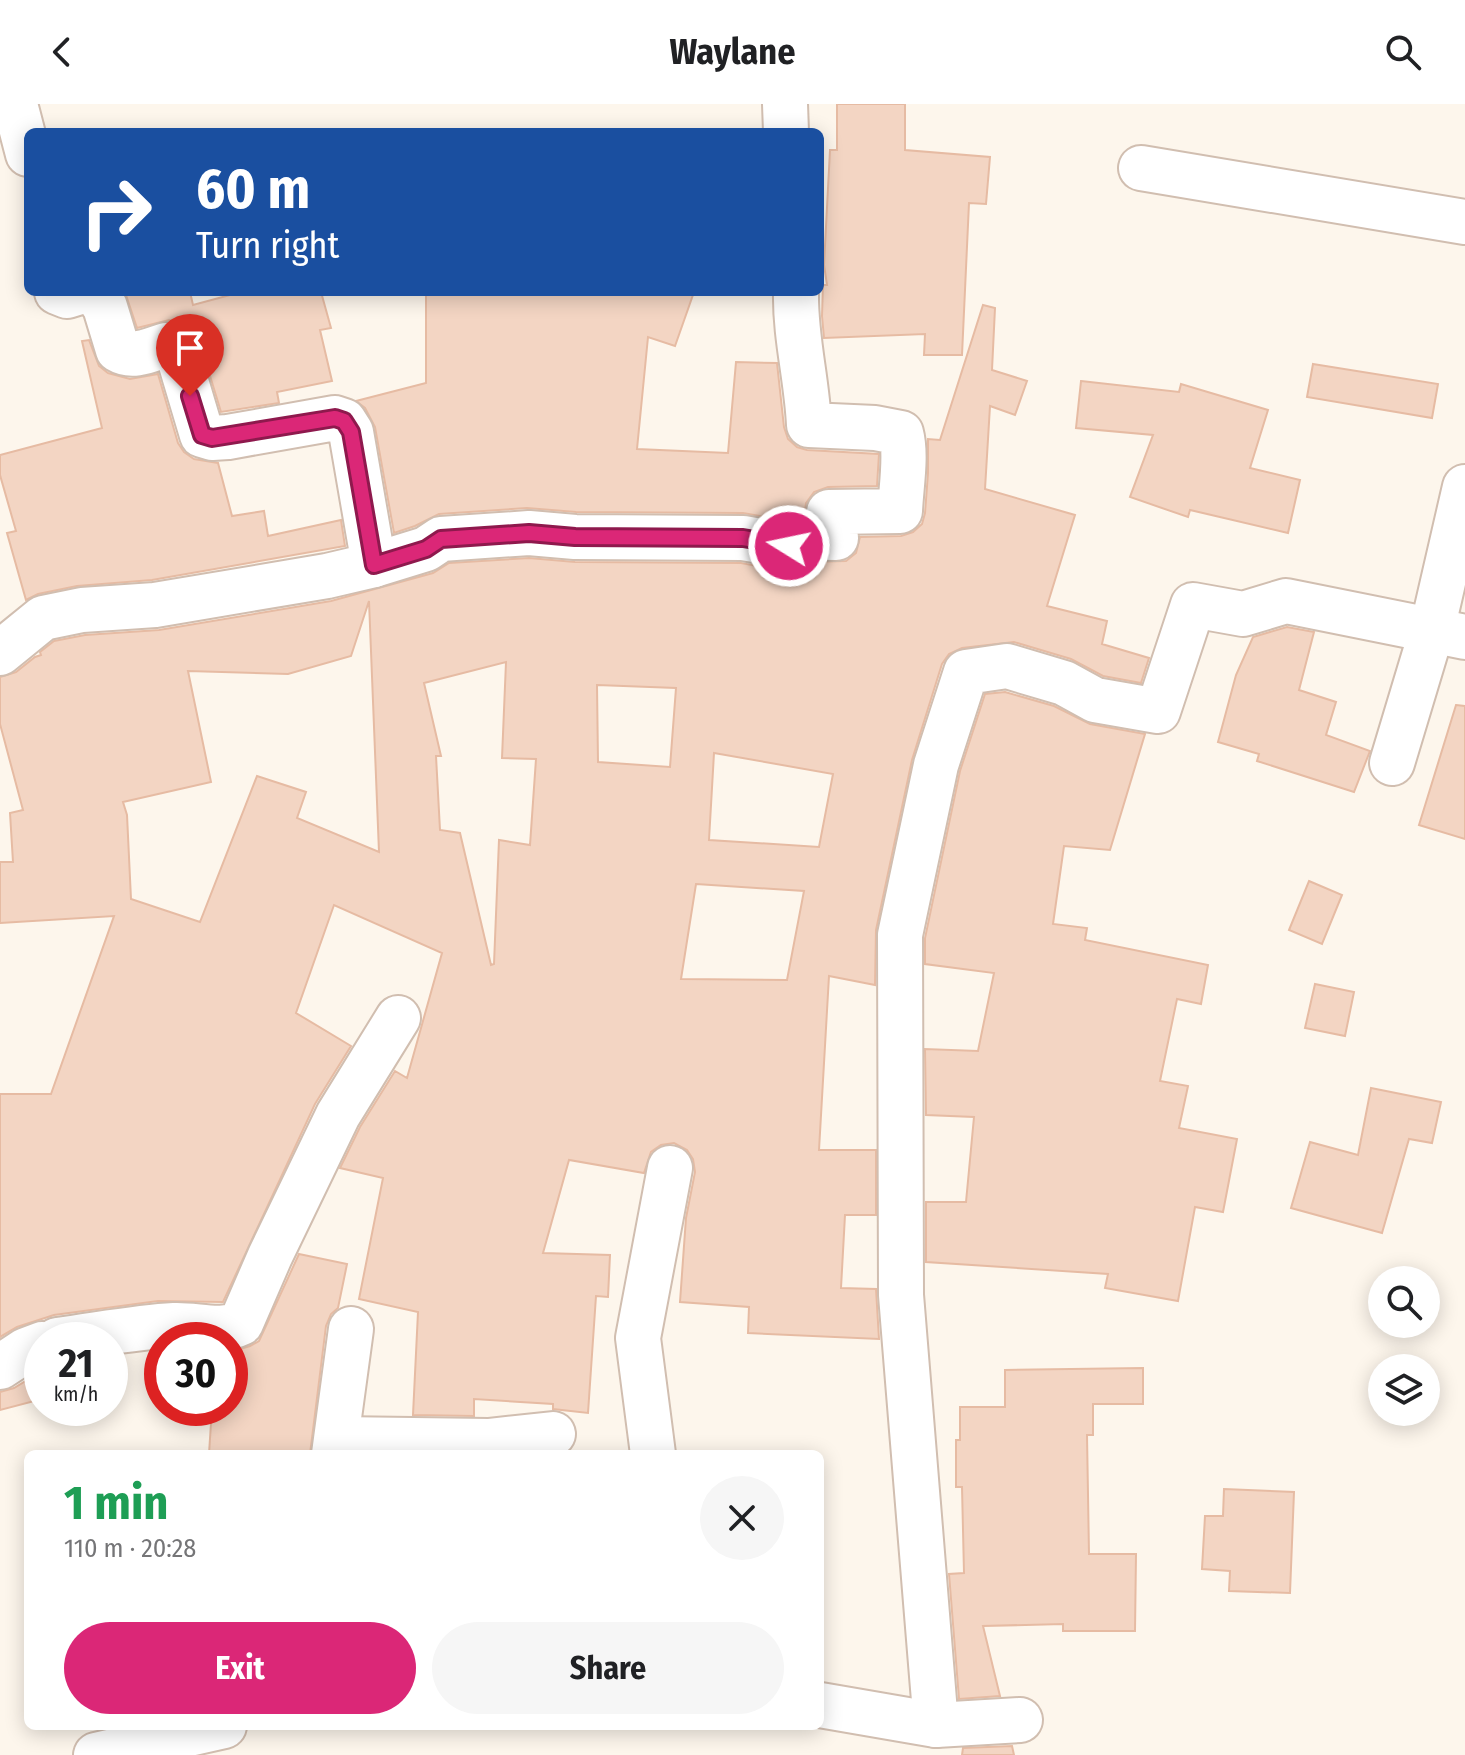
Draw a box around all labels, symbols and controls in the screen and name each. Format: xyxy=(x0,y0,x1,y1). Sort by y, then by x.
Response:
icon: back xyxy=(40,30,84,74)
text: Waylane xyxy=(670,30,795,74)
icon: search xyxy=(1381,30,1425,74)
text: 60 m xyxy=(196,156,310,223)
icon: right xyxy=(64,160,168,264)
text: Turn right xyxy=(196,224,339,268)
pin xyxy=(156,314,224,396)
icon: arrive xyxy=(168,326,212,370)
position arrow xyxy=(747,504,831,588)
map controls xyxy=(1368,1266,1440,1426)
button: search xyxy=(1368,1266,1440,1338)
speed limit sign: 30 xyxy=(144,1322,248,1426)
text: 21 xyxy=(59,1340,93,1388)
button: layers xyxy=(1368,1354,1440,1426)
text: km/h xyxy=(54,1382,98,1406)
text: 1 min xyxy=(64,1474,169,1532)
button: close xyxy=(700,1476,784,1560)
text: 110 m · 20:28 xyxy=(64,1533,196,1564)
button: Exit xyxy=(64,1622,416,1714)
button: Share xyxy=(432,1622,784,1714)

